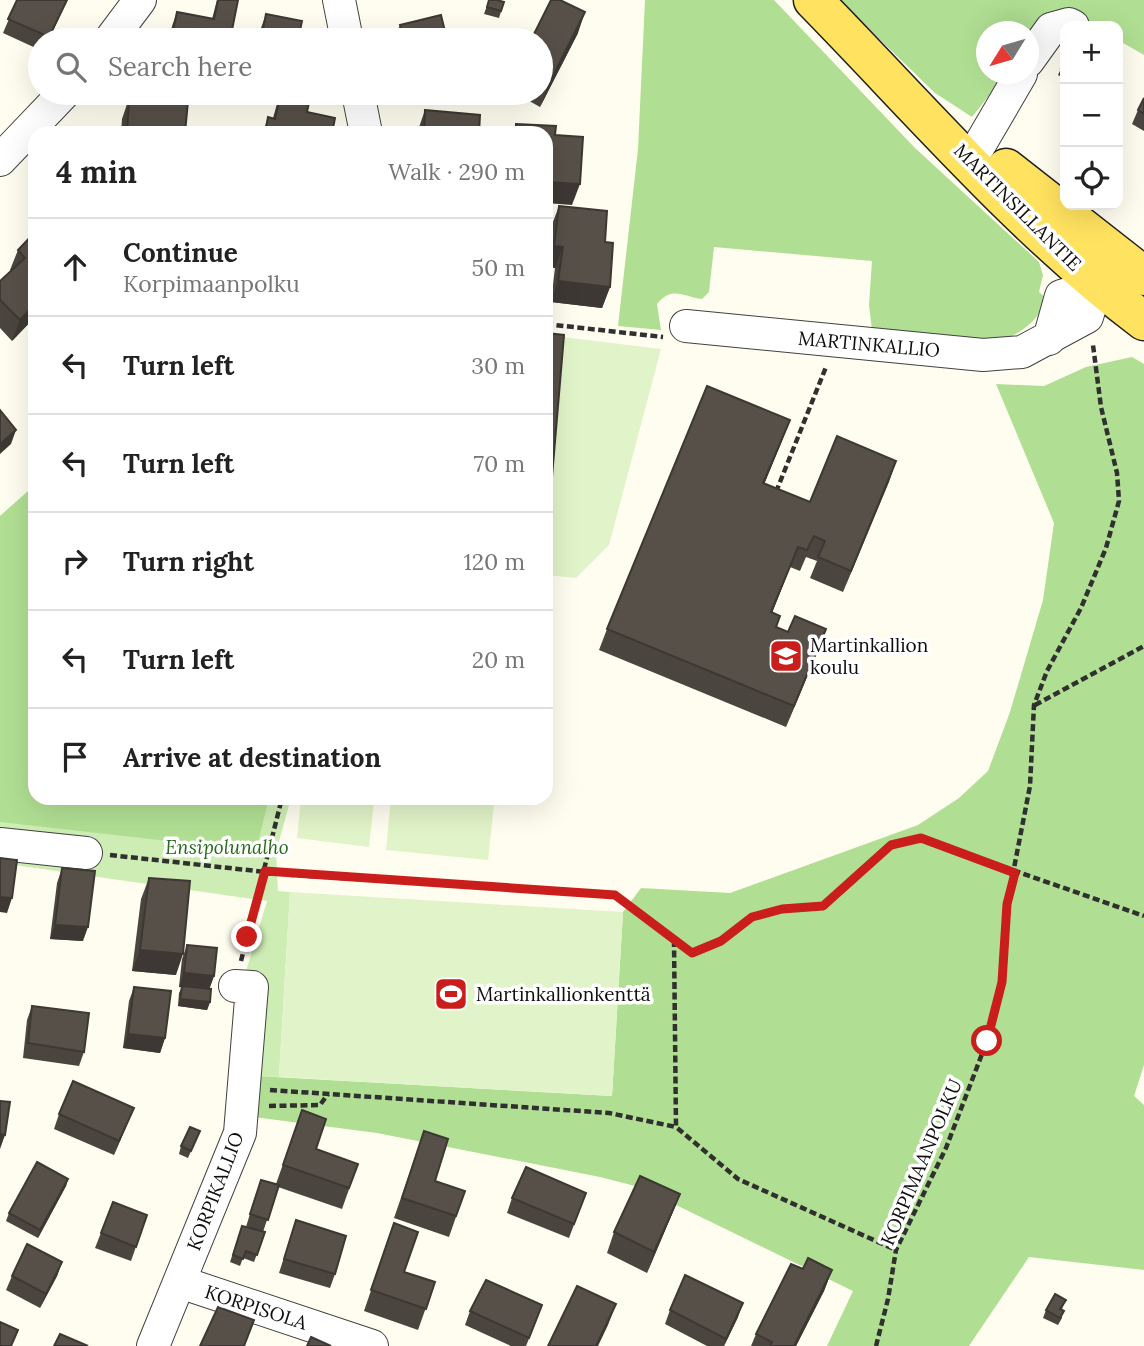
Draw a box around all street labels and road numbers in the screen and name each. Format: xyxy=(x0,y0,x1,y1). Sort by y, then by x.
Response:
street label: MARTINSILLANTIE xyxy=(949,138,1087,276)
street label: MARTINKALLIO xyxy=(797,326,941,362)
street label: KORPIMAANPOLKU xyxy=(875,1075,967,1249)
street label: KORPIKALLIO xyxy=(181,1128,249,1254)
street label: KORPISOLA xyxy=(202,1279,311,1335)

